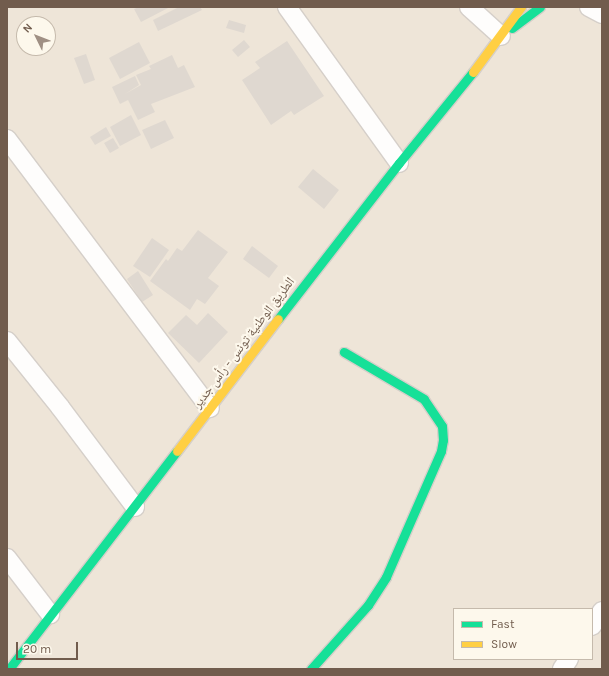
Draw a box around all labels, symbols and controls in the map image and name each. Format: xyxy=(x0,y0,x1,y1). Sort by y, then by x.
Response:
north arrow xyxy=(16,16,56,56)
text: N xyxy=(20,21,35,35)
street label: الطريق الوطنية تونس - رأس جدير xyxy=(190,275,298,411)
legend xyxy=(453,608,593,660)
text: Fast xyxy=(491,617,514,631)
scale bar xyxy=(18,634,80,660)
text: Slow xyxy=(491,637,517,651)
text: 20 m xyxy=(23,642,51,656)

